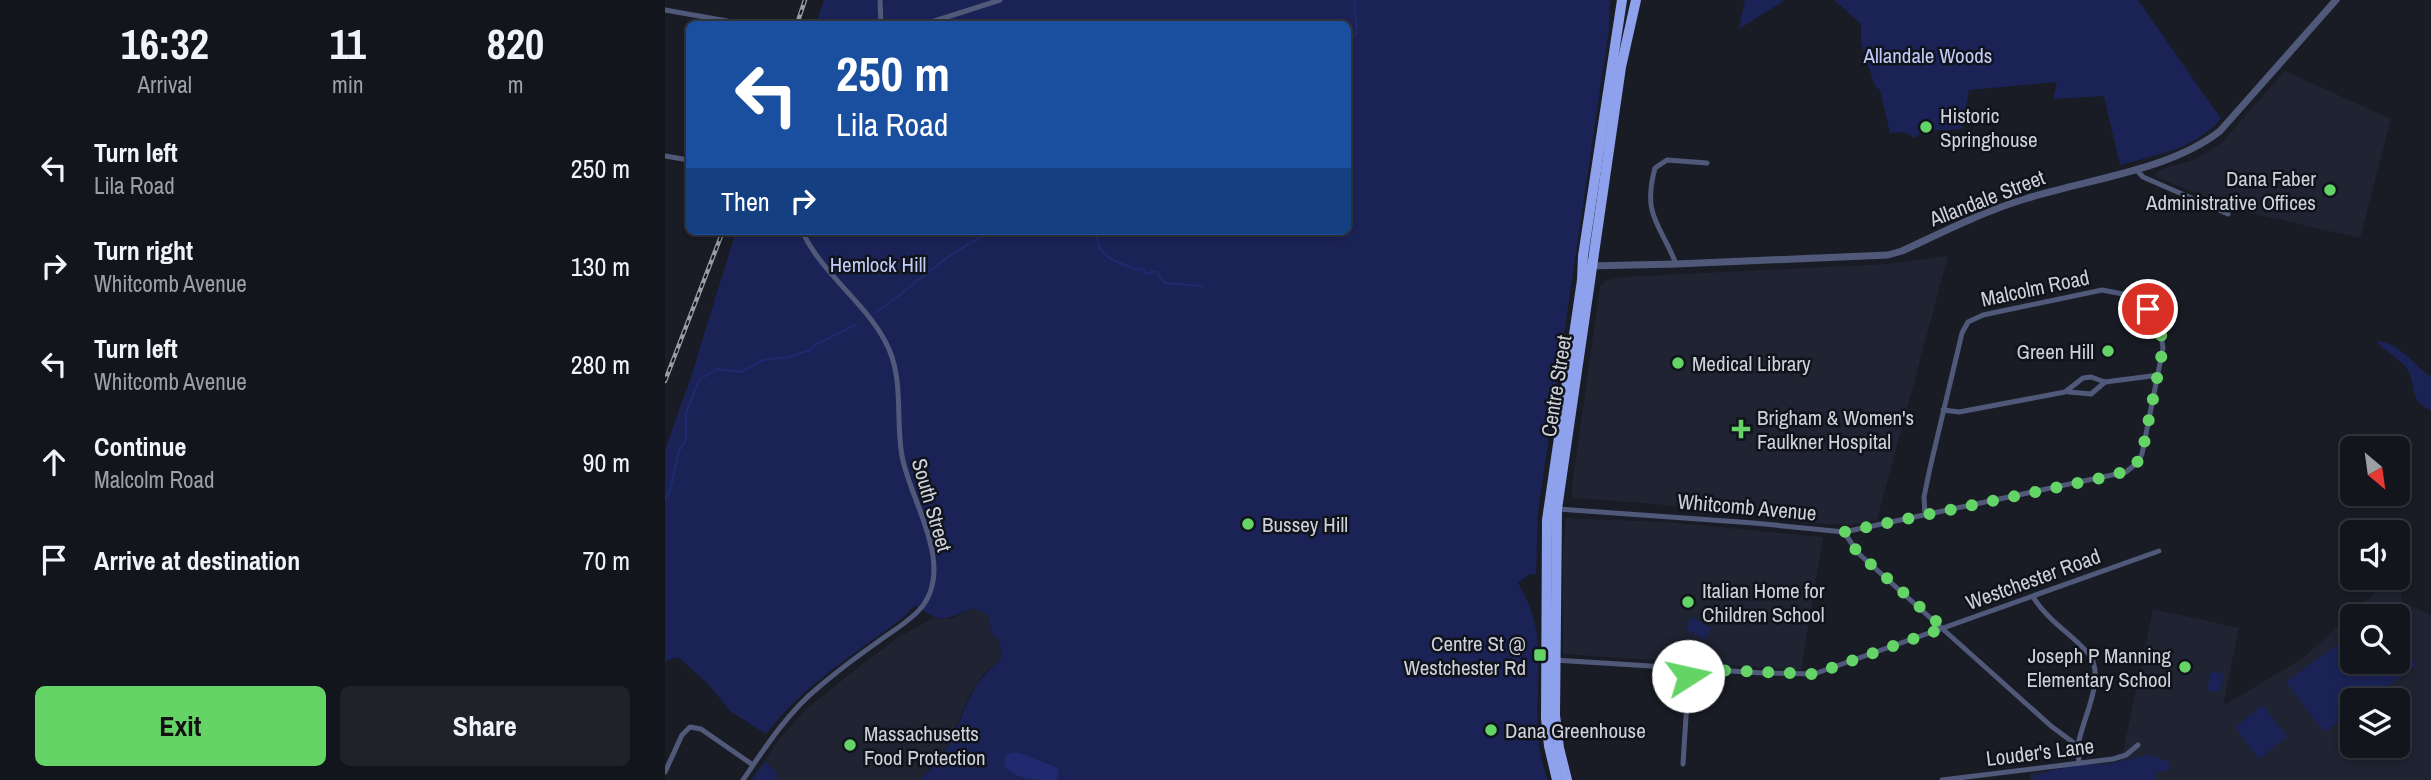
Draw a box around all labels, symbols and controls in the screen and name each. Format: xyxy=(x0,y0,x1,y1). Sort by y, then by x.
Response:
text: 16:32 xyxy=(121,16,209,72)
text: 11 xyxy=(330,16,366,72)
text: 820 xyxy=(487,16,544,72)
text: 250 m xyxy=(836,40,950,106)
park label: Allandale Woods xyxy=(1863,41,1992,70)
icon: left xyxy=(721,49,812,140)
text: Arrival xyxy=(138,69,192,100)
text: min xyxy=(332,69,364,100)
text: m xyxy=(508,69,523,100)
place label: Historic Springhouse xyxy=(1940,101,2038,154)
text: Lila Road xyxy=(836,103,948,146)
marker: Historic Springhouse xyxy=(1918,119,1934,135)
text: Turn left xyxy=(94,135,178,170)
icon: left xyxy=(35,149,73,187)
text: 250 m xyxy=(571,151,630,186)
street label: Allandale Street xyxy=(1924,163,2049,234)
place label: Dana Faber Administrative Offices xyxy=(2145,164,2316,217)
text: Lila Road xyxy=(94,170,175,201)
icon: right xyxy=(784,182,822,220)
marker: Dana Faber Administrative Offices xyxy=(2322,182,2338,198)
text: Then xyxy=(721,184,770,219)
text: Turn right xyxy=(94,233,193,268)
icon: right xyxy=(35,247,73,285)
text: 130 m xyxy=(571,249,630,284)
park label: Hemlock Hill xyxy=(830,250,926,279)
street label: Malcolm Road xyxy=(1978,262,2092,314)
text: Whitcomb Avenue xyxy=(94,268,247,299)
pin xyxy=(2118,279,2178,339)
icon: arrive xyxy=(2129,290,2167,328)
text: Turn left xyxy=(94,331,178,366)
street label: Centre Street xyxy=(1534,333,1578,439)
place label: Green Hill xyxy=(2016,337,2094,366)
marker: Green Hill xyxy=(2100,343,2116,359)
icon: left xyxy=(35,345,73,383)
text: 280 m xyxy=(571,347,630,382)
place label: Medical Library xyxy=(1692,349,1811,378)
marker: Medical Library xyxy=(1670,355,1686,371)
text: Whitcomb Avenue xyxy=(94,366,247,397)
place label: Brigham & Women's Faulkner Hospital xyxy=(1757,403,1914,456)
marker: Brigham & Women's Faulkner Hospital xyxy=(1731,419,1751,439)
text: Continue xyxy=(94,429,186,464)
north arrow xyxy=(2340,436,2410,506)
map controls xyxy=(2340,436,2410,758)
icon: ahead xyxy=(35,443,73,481)
text: 90 m xyxy=(583,445,630,480)
street label: South Street xyxy=(905,455,959,555)
text: Malcolm Road xyxy=(94,464,215,495)
street label: Whitcomb Avenue xyxy=(1676,486,1818,528)
place label: Bussey Hill xyxy=(1262,510,1348,539)
marker: Bussey Hill xyxy=(1240,516,1256,532)
button: sound xyxy=(2340,520,2410,590)
icon: arrive xyxy=(35,541,73,579)
street label: Westchester Road xyxy=(1962,541,2104,617)
text: Arrive at destination xyxy=(94,543,300,578)
text: 70 m xyxy=(583,543,630,578)
place label: Italian Home for Children School xyxy=(1702,576,1825,629)
marker: Italian Home for Children School xyxy=(1680,594,1696,610)
button: search xyxy=(2340,604,2410,674)
place label: Centre St @ Westchester Rd xyxy=(1404,629,1526,682)
position arrow xyxy=(1651,639,1725,713)
place label: Joseph P Manning Elementary School xyxy=(2026,641,2171,694)
marker: Centre St @ Westchester Rd xyxy=(1532,647,1548,663)
marker: Joseph P Manning Elementary School xyxy=(2177,659,2193,675)
button: Exit xyxy=(35,686,326,766)
button: Share xyxy=(340,686,630,766)
button: layers xyxy=(2340,688,2410,758)
place label: Dana Greenhouse xyxy=(1505,716,1646,745)
place label: Massachusetts Food Protection xyxy=(864,719,986,772)
marker: Dana Greenhouse xyxy=(1483,722,1499,738)
street label: Louder's Lane xyxy=(1984,731,2096,773)
marker: Massachusetts Food Protection xyxy=(842,737,858,753)

